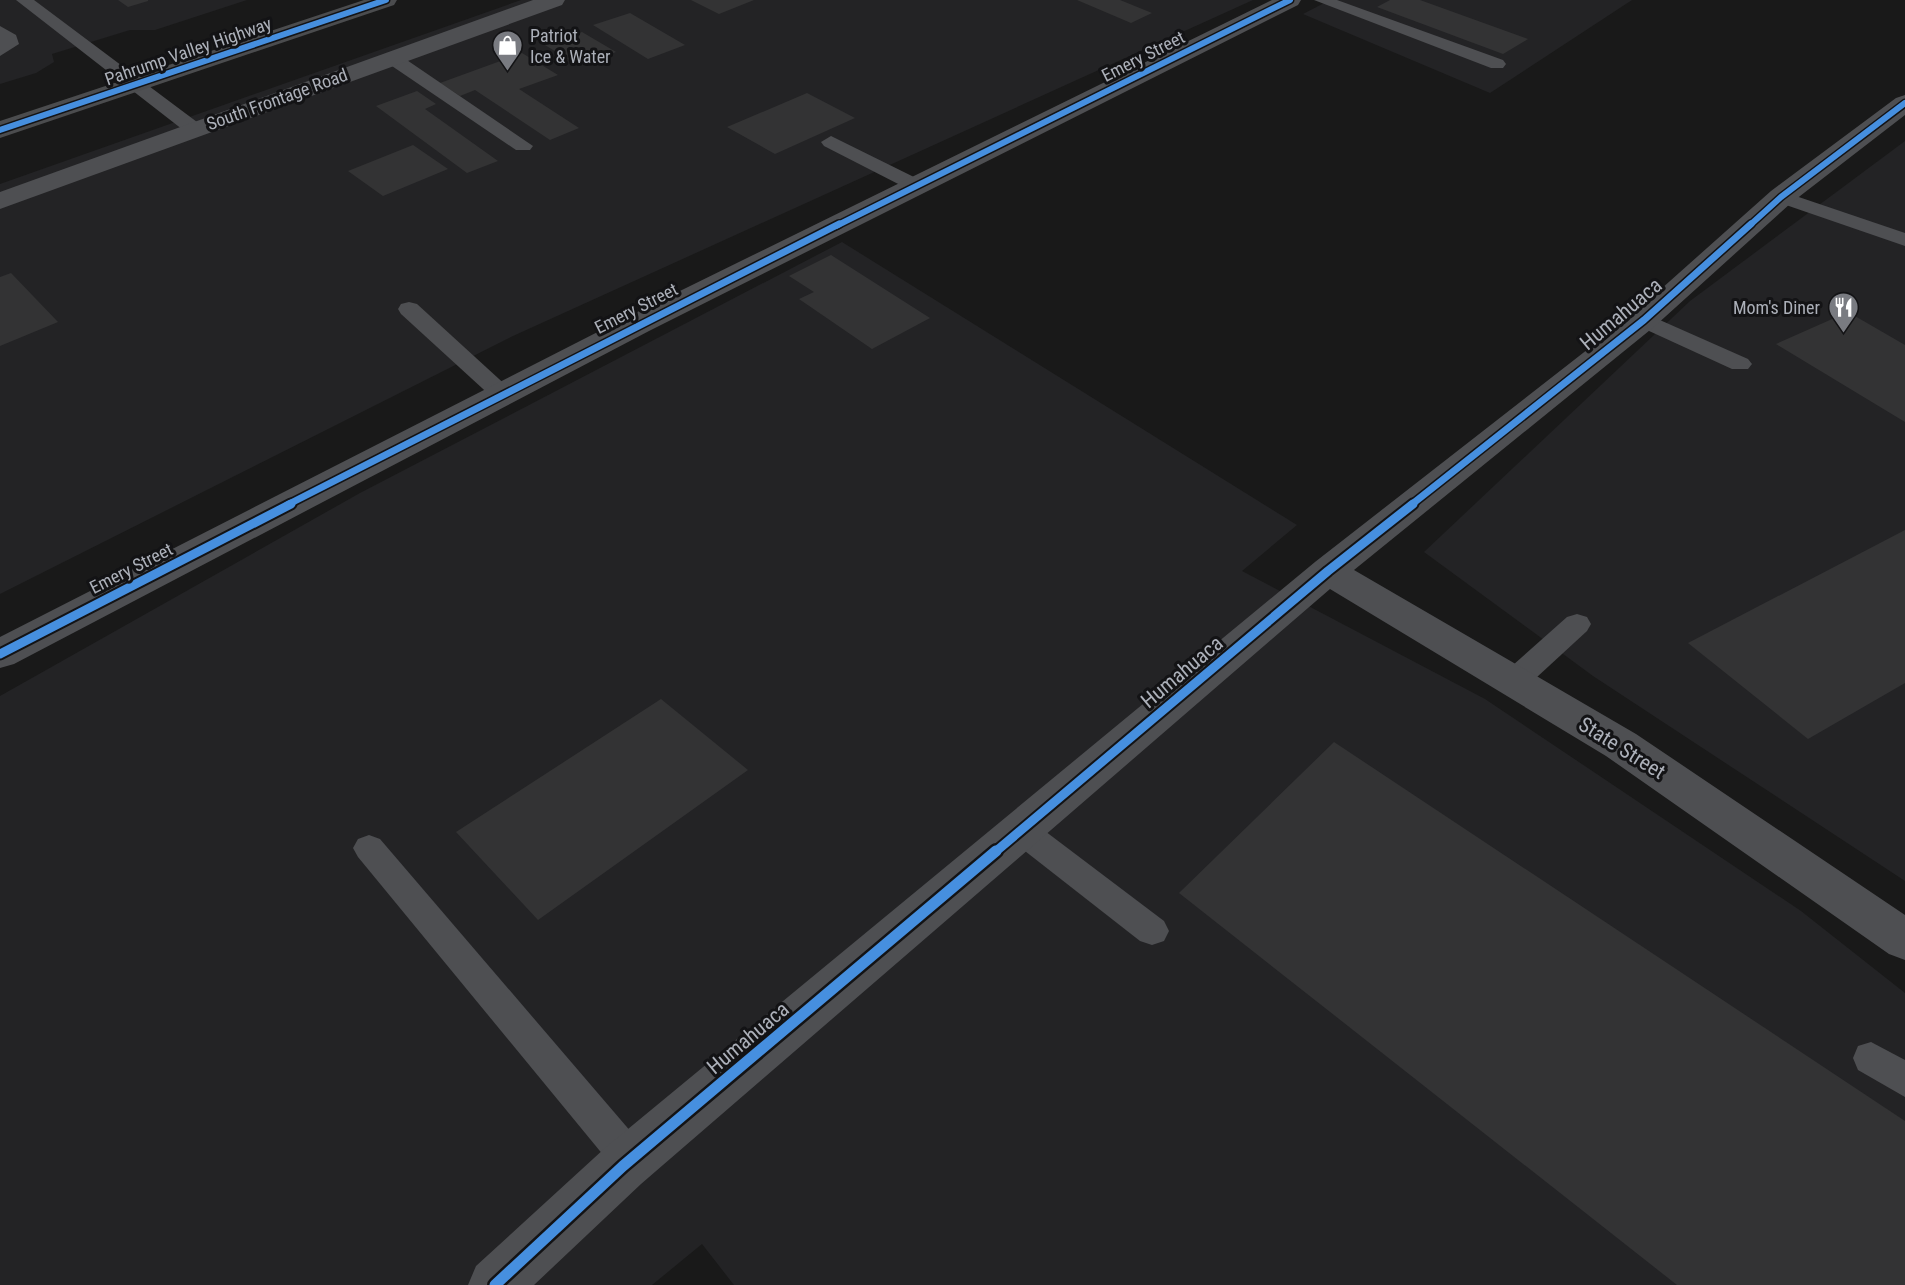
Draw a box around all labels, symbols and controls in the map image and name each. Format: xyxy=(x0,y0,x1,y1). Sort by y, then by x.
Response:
street label: Pahrump Valley Highway xyxy=(102,12,275,89)
place label: Patriot Ice & Water xyxy=(530,25,611,67)
street label: Emery Street xyxy=(1098,26,1188,86)
shop icon: Patriot Ice & Water xyxy=(490,28,524,72)
street label: South Frontage Road xyxy=(204,64,350,134)
street label: Humahuaca xyxy=(1575,273,1667,355)
street label: Emery Street xyxy=(591,278,681,338)
restaurant icon: Mom's Diner xyxy=(1826,290,1860,334)
place label: Mom's Diner xyxy=(1733,297,1821,318)
street label: Emery Street xyxy=(86,538,176,598)
street label: Humahuaca xyxy=(1136,631,1228,713)
street label: State Street xyxy=(1574,712,1670,784)
street label: Humahuaca xyxy=(702,997,794,1079)

